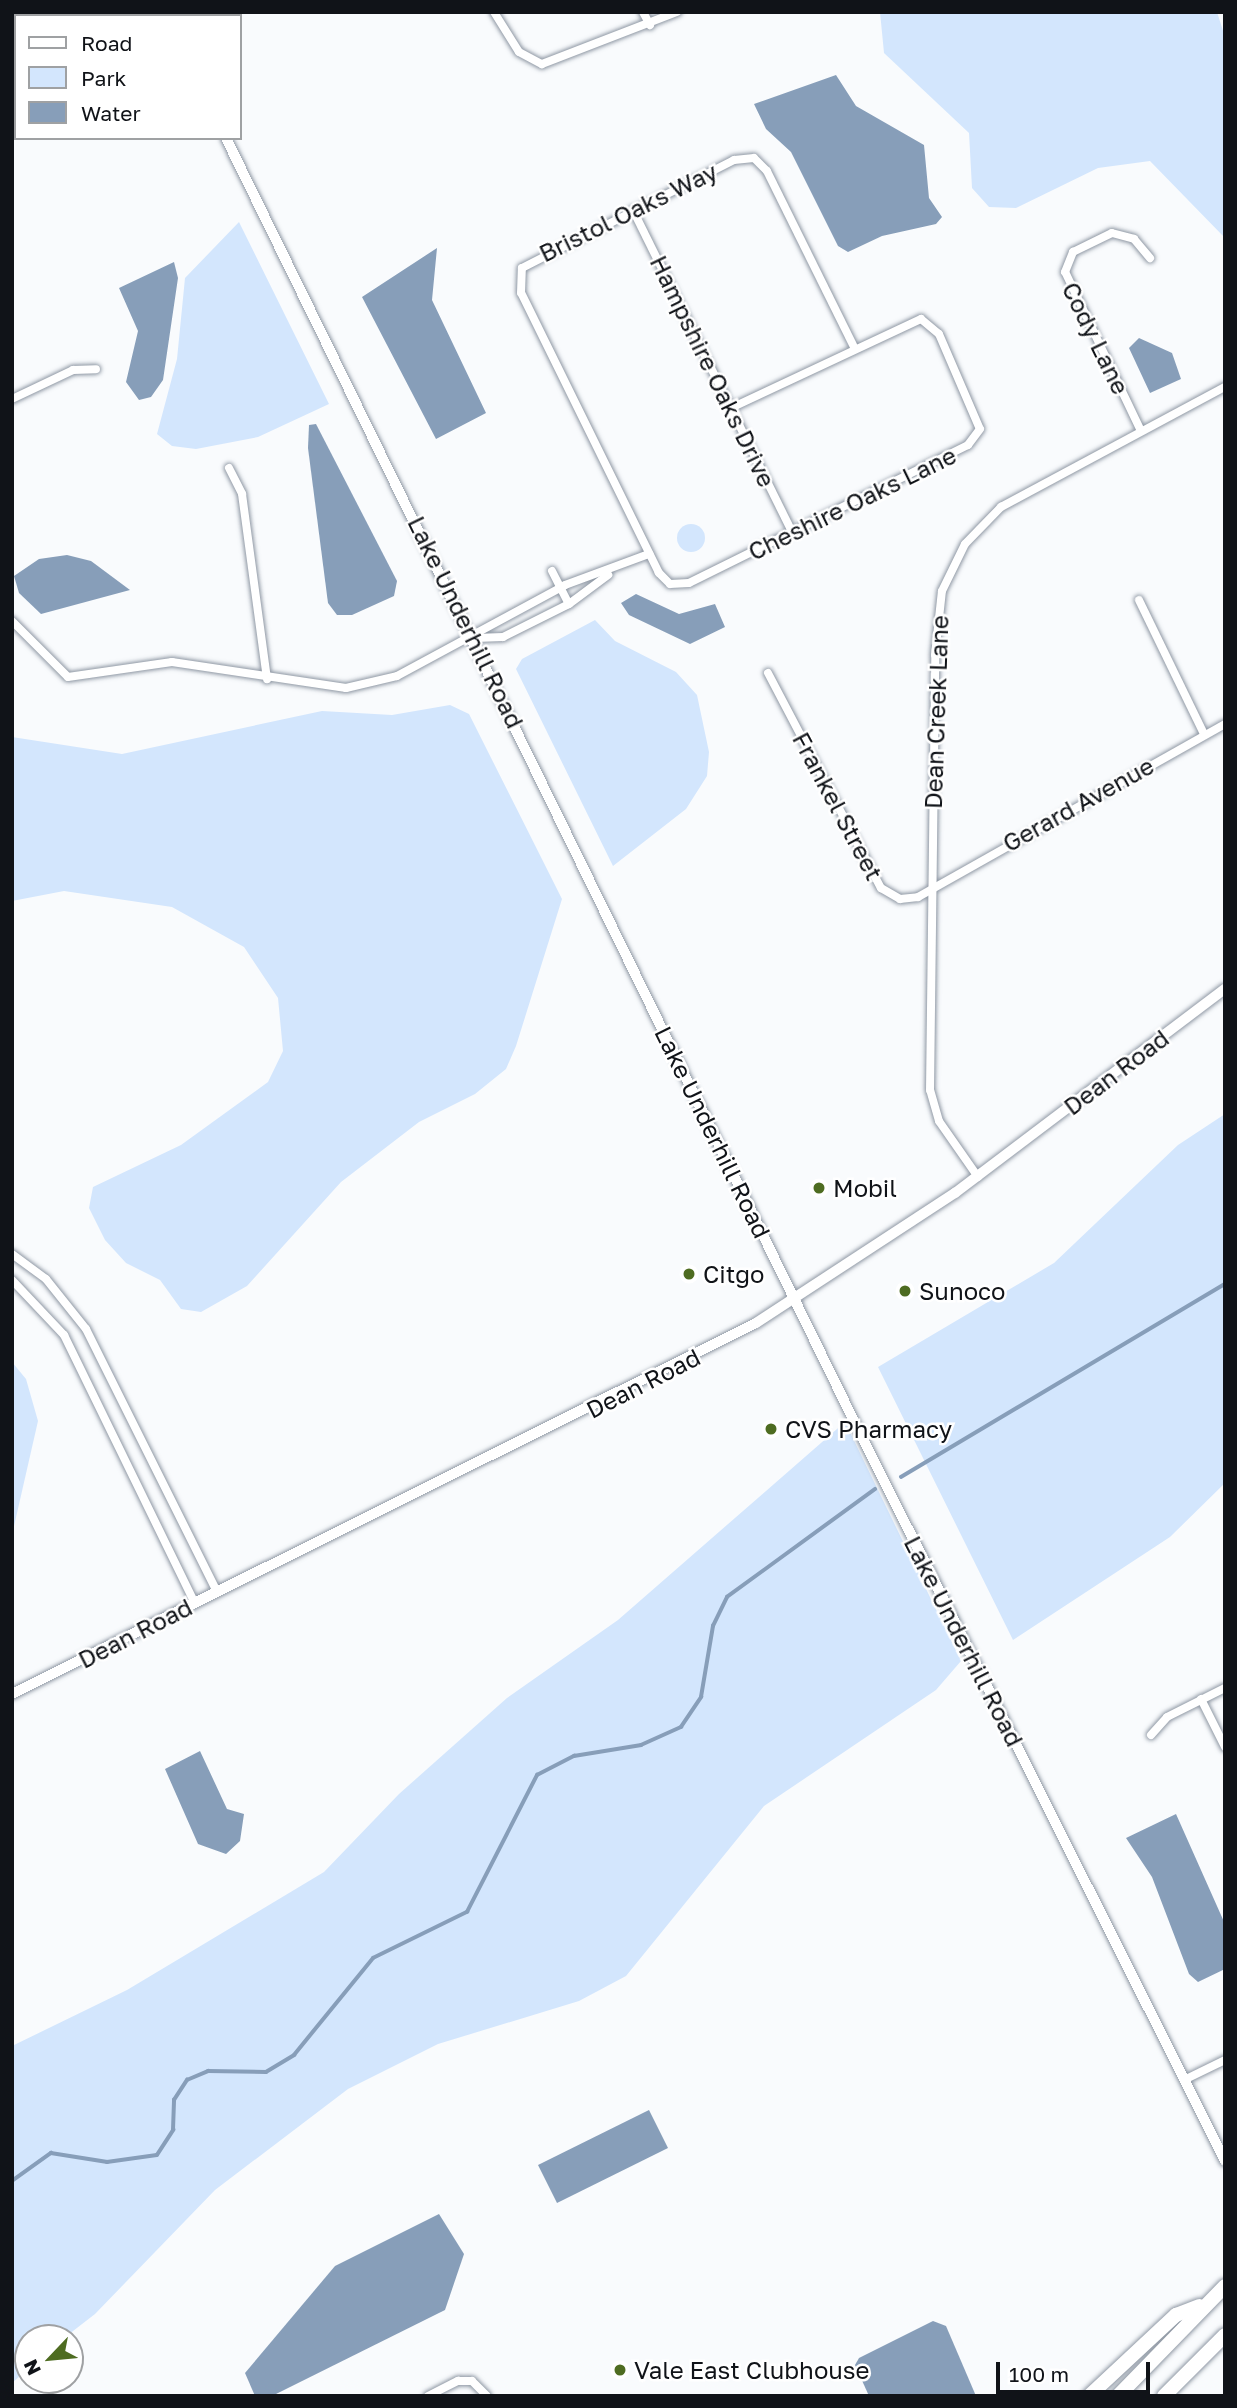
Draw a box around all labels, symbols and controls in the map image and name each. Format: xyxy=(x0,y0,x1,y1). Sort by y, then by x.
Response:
legend xyxy=(14,14,242,140)
text: Road xyxy=(81,30,132,56)
text: Park xyxy=(81,65,126,91)
text: Water xyxy=(81,100,141,126)
street label: Bristol Oaks Way xyxy=(534,156,722,268)
street label: Hampshire Oaks Drive xyxy=(644,251,782,491)
street label: Cody Lane xyxy=(1057,277,1135,399)
street label: Cheshire Oaks Lane xyxy=(743,440,961,566)
street label: Lake Underhill Road xyxy=(402,511,530,733)
street label: Dean Creek Lane xyxy=(918,615,954,809)
street label: Frankel Street xyxy=(787,727,889,885)
street label: Gerard Avenue xyxy=(997,751,1159,857)
street label: Lake Underhill Road xyxy=(649,1021,777,1243)
street label: Dean Road xyxy=(1058,1023,1174,1121)
place label: Mobil xyxy=(833,1174,897,1202)
marker: Mobil xyxy=(811,1180,827,1196)
place label: Citgo xyxy=(703,1260,765,1288)
marker: Citgo xyxy=(681,1266,697,1282)
place label: Sunoco xyxy=(919,1277,1006,1305)
marker: Sunoco xyxy=(897,1283,913,1299)
street label: Dean Road xyxy=(581,1342,705,1424)
place label: CVS Pharmacy xyxy=(785,1415,952,1443)
marker: CVS Pharmacy xyxy=(763,1421,779,1437)
street label: Lake Underhill Road xyxy=(898,1531,1030,1751)
street label: Dean Road xyxy=(73,1592,197,1674)
north arrow xyxy=(14,2324,84,2394)
scale bar xyxy=(999,2348,1153,2392)
text: N xyxy=(18,2356,45,2379)
place label: Vale East Clubhouse xyxy=(634,2356,869,2384)
text: 100 m xyxy=(1009,2361,1069,2387)
marker: Vale East Clubhouse xyxy=(612,2362,628,2378)

